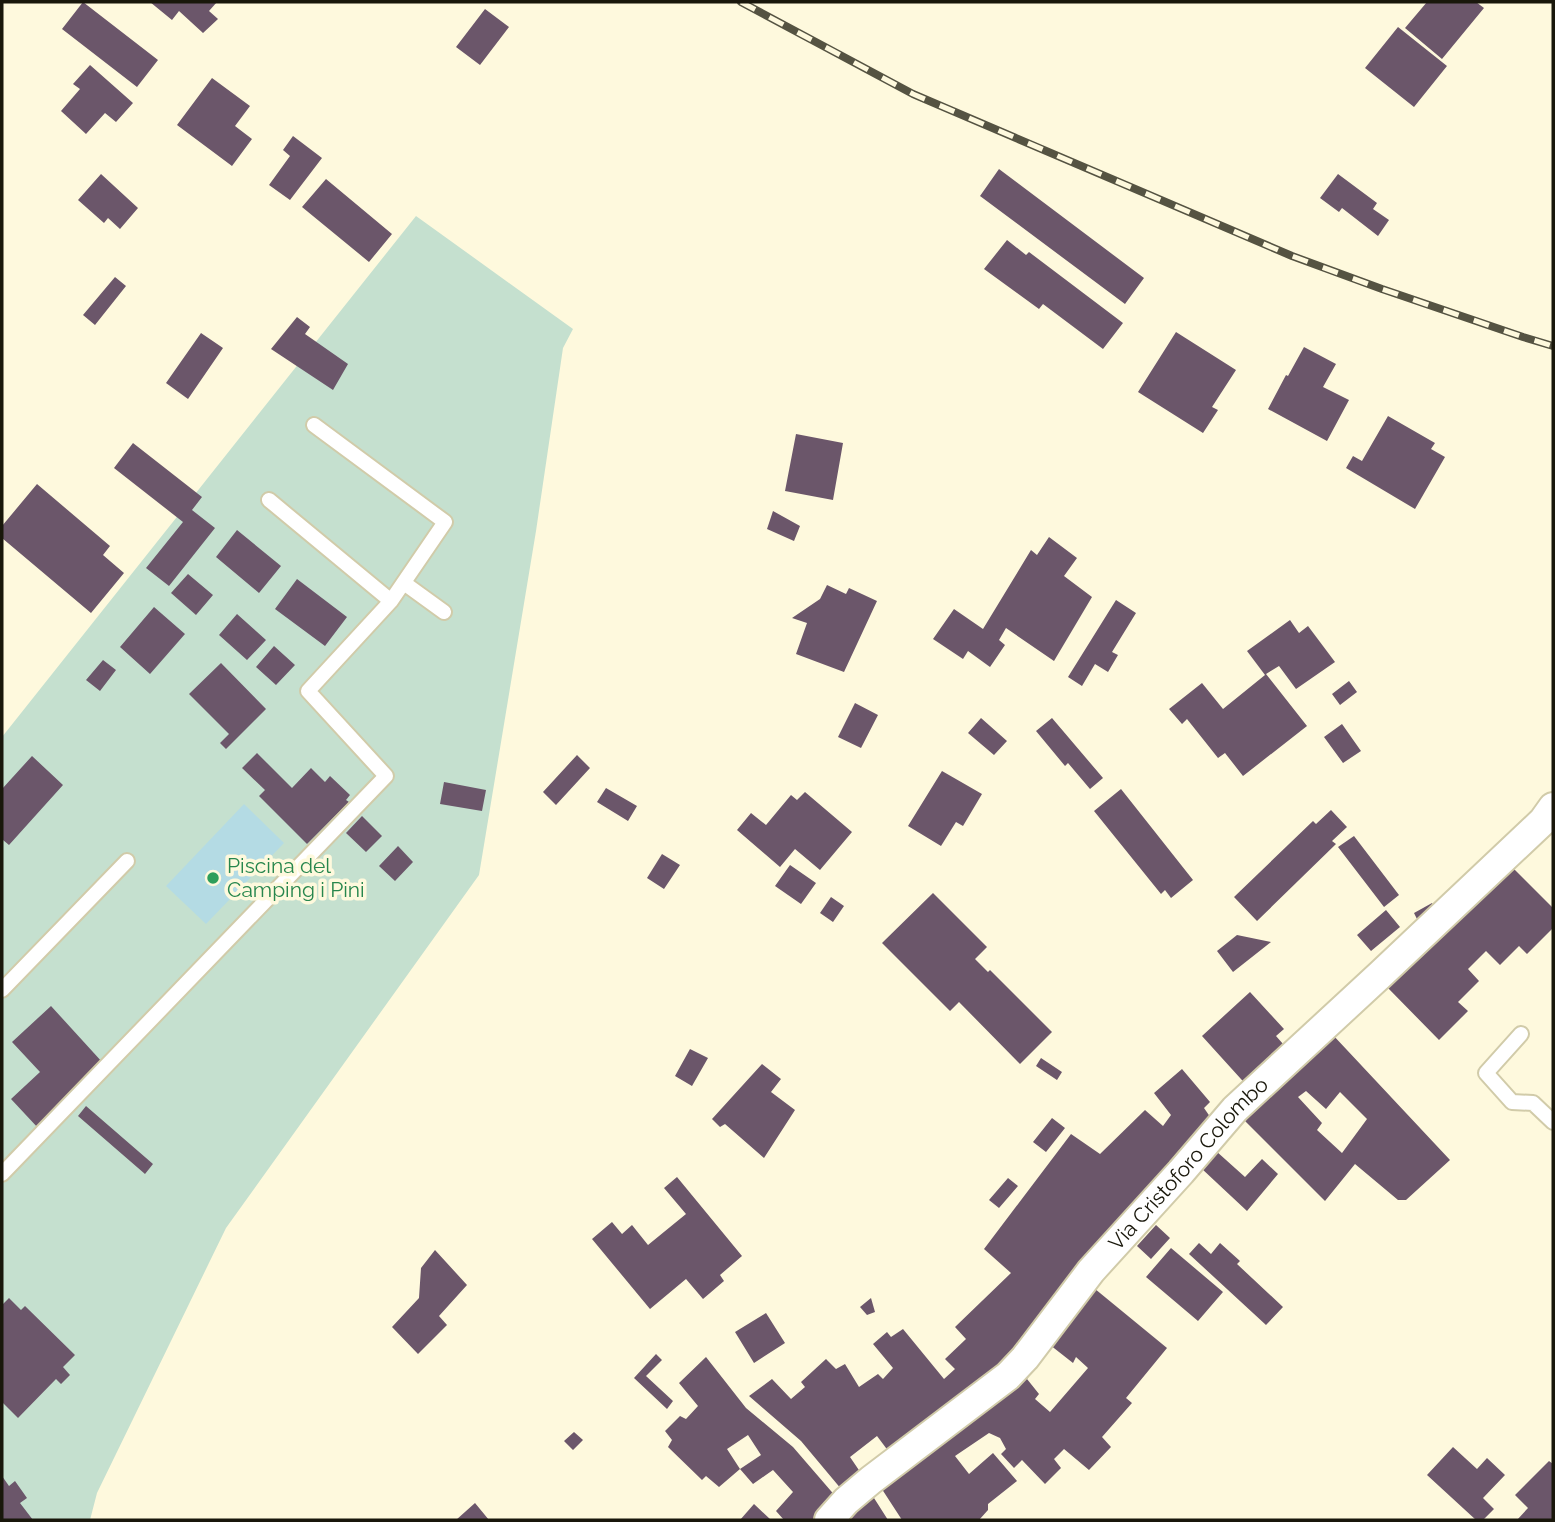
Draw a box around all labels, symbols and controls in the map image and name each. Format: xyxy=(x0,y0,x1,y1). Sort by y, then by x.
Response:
place label: Piscina del Camping i Pini xyxy=(227,853,365,902)
marker: Piscina del Camping i Pini xyxy=(205,870,221,886)
street label: Via Cristoforo Colombo xyxy=(1103,1072,1273,1255)

